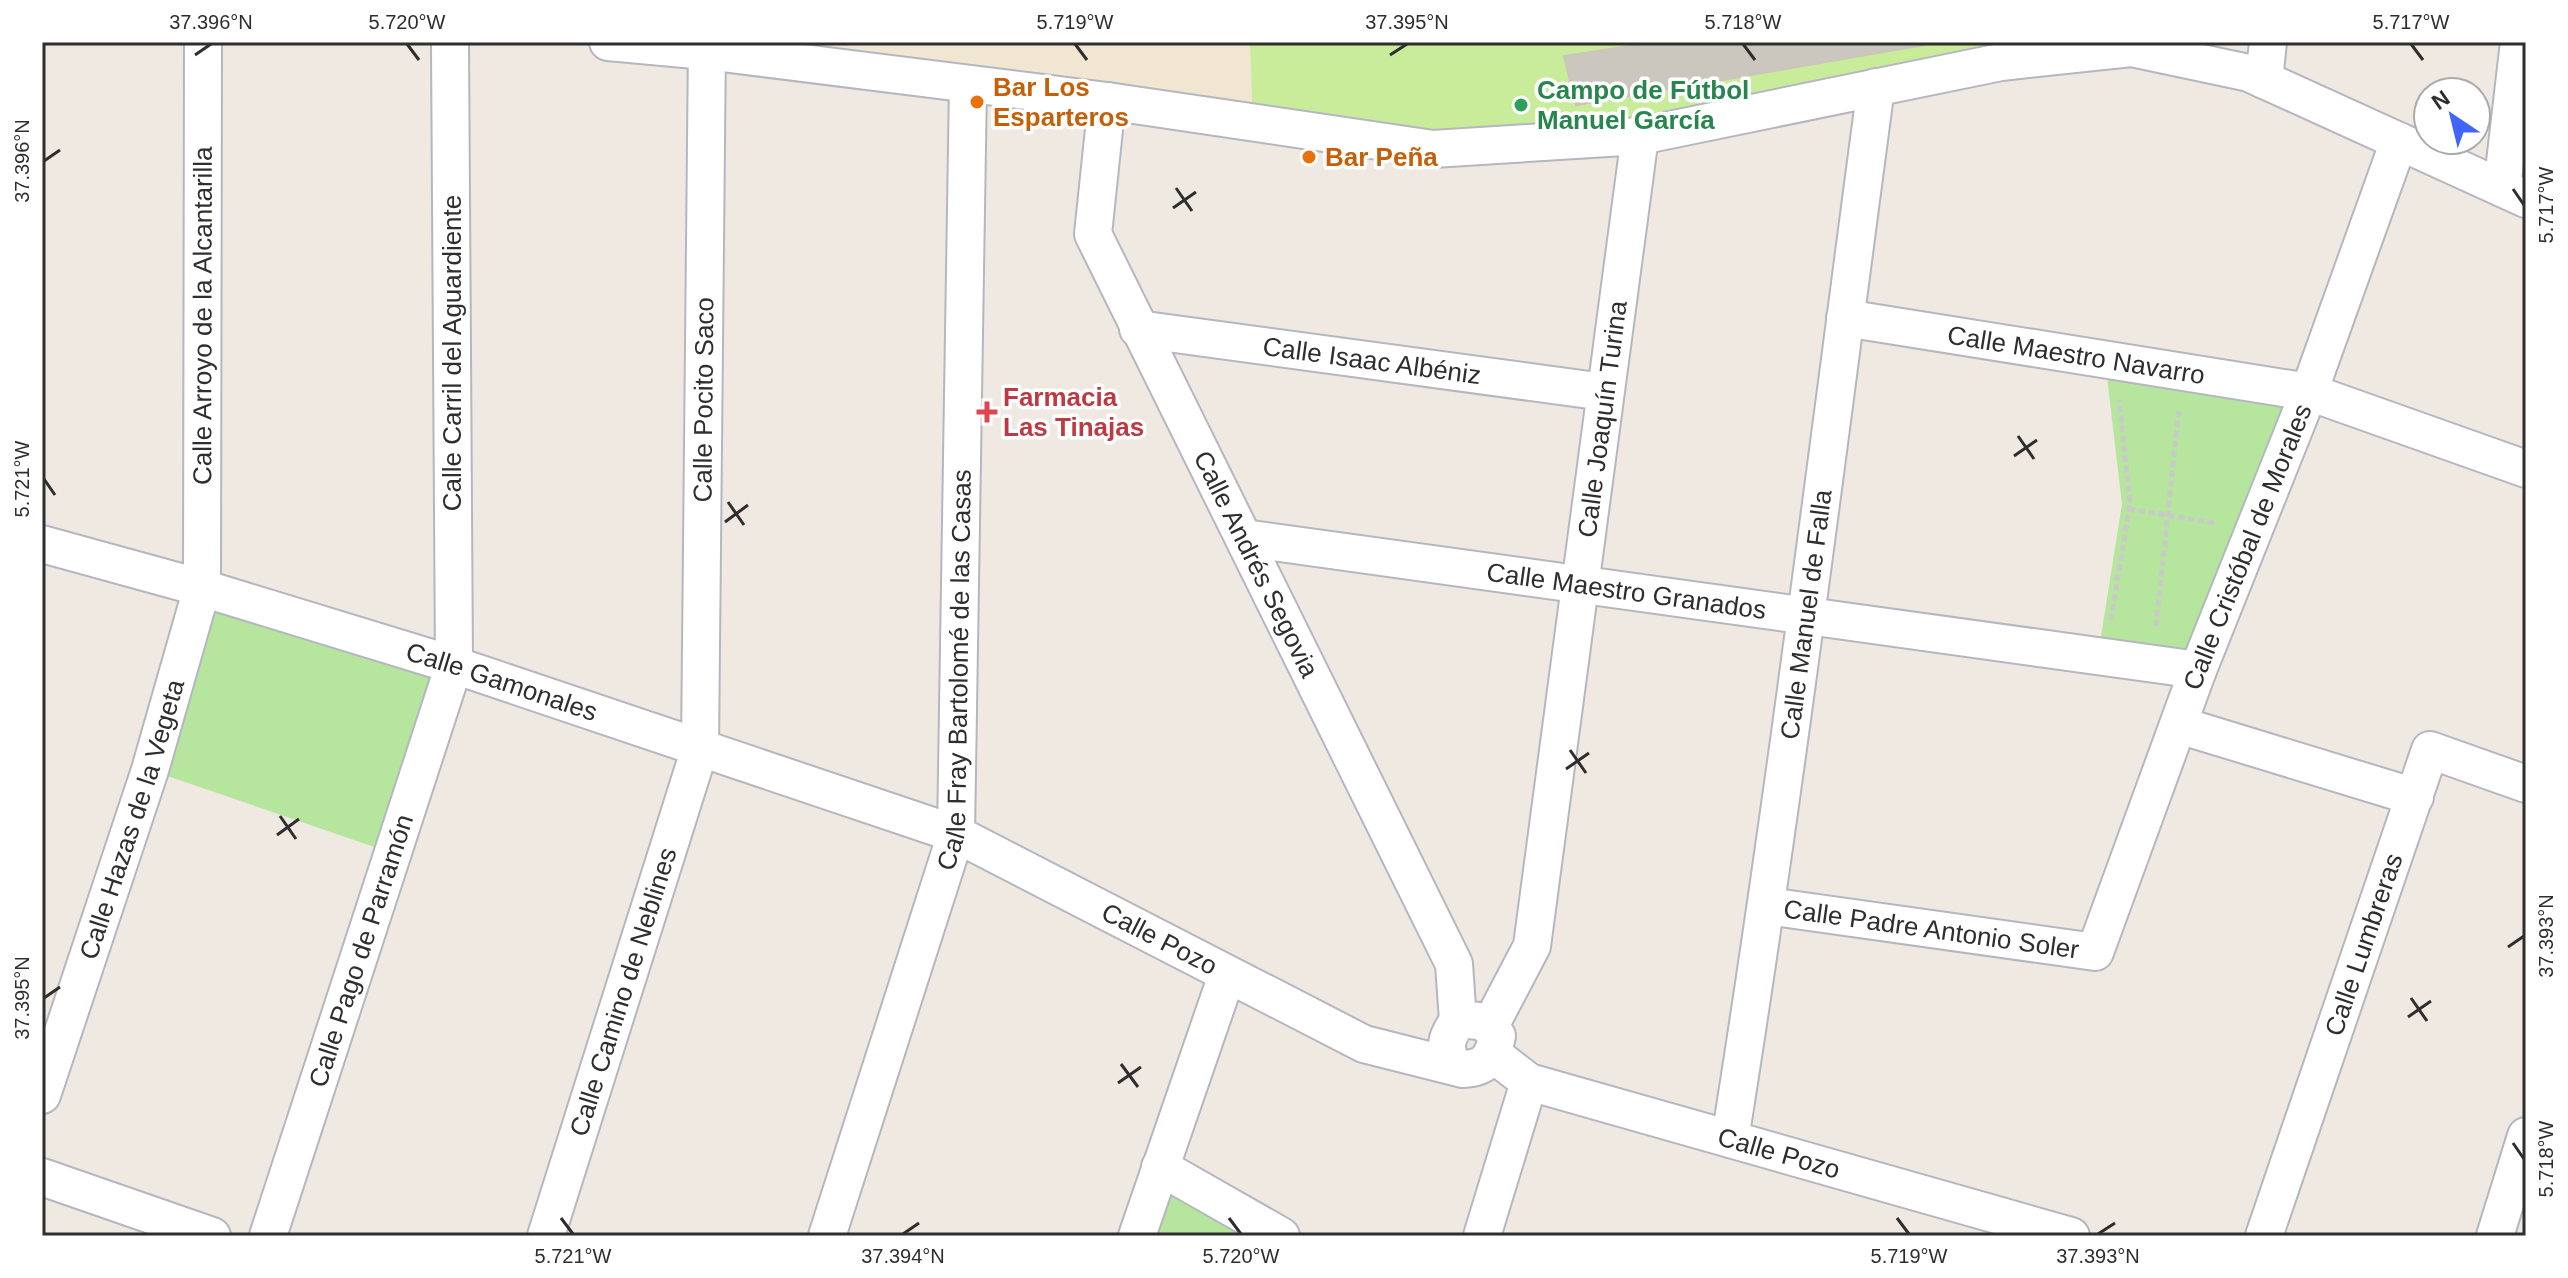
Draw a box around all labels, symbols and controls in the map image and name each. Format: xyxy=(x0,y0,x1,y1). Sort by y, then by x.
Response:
text: 37.396°N xyxy=(169,11,253,33)
text: 5.720°W xyxy=(369,11,446,33)
text: 5.719°W xyxy=(1037,11,1114,33)
text: 37.395°N xyxy=(1365,11,1449,33)
text: 5.718°W xyxy=(1705,11,1782,33)
text: 5.717°W xyxy=(2373,11,2450,33)
place label: Bar Los Esparteros xyxy=(993,72,1129,132)
place label: Campo de Fútbol Manuel García xyxy=(1537,75,1749,135)
north arrow xyxy=(2412,76,2492,156)
text: N xyxy=(2427,85,2454,115)
marker: Bar Los Esparteros xyxy=(968,93,986,111)
marker: Campo de Fútbol Manuel García xyxy=(1512,96,1530,114)
text: 37.396°N xyxy=(11,119,33,203)
place label: Bar Peña xyxy=(1325,142,1438,172)
street label: Calle Arroyo de la Alcantarilla xyxy=(187,146,218,485)
marker: Bar Peña xyxy=(1300,148,1318,166)
text: 5.717°W xyxy=(2535,166,2557,243)
street label: Calle Carril del Aguardiente xyxy=(437,195,467,511)
street label: Calle Pocito Saco xyxy=(687,297,719,503)
street label: Calle Joaquín Turina xyxy=(1572,298,1633,539)
street label: Calle Maestro Navarro xyxy=(1945,320,2207,390)
street label: Calle Isaac Albéniz xyxy=(1261,331,1483,390)
place label: Farmacia Las Tinajas xyxy=(1003,382,1144,442)
street label: Calle Cristóbal de Morales xyxy=(2177,400,2318,694)
marker: Farmacia Las Tinajas xyxy=(978,403,996,421)
text: 5.721°W xyxy=(11,440,33,517)
street label: Calle Andrés Segovia xyxy=(1188,446,1325,683)
street label: Calle Fray Bartolomé de las Casas xyxy=(930,469,977,874)
street label: Calle Manuel de Falla xyxy=(1774,487,1838,741)
street label: Calle Maestro Granados xyxy=(1485,557,1768,625)
street label: Calle Gamonales xyxy=(403,636,601,727)
street label: Calle Hazas de la Vegeta xyxy=(73,675,190,963)
street label: Calle Pago de Parramón xyxy=(303,811,419,1091)
street label: Calle Camino de Neblines xyxy=(563,844,683,1140)
street label: Calle Lumbreras xyxy=(2319,849,2409,1040)
street label: Calle Padre Antonio Soler xyxy=(1782,894,2081,965)
text: 37.393°N xyxy=(2535,894,2557,978)
street label: Calle Pozo xyxy=(1097,897,1222,981)
text: 37.395°N xyxy=(11,956,33,1040)
text: 5.718°W xyxy=(2535,1120,2557,1197)
street label: Calle Pozo xyxy=(1714,1121,1844,1185)
text: 5.721°W xyxy=(535,1245,612,1267)
text: 37.394°N xyxy=(861,1245,945,1267)
text: 5.720°W xyxy=(1203,1245,1280,1267)
text: 5.719°W xyxy=(1871,1245,1948,1267)
text: 37.393°N xyxy=(2056,1245,2140,1267)

